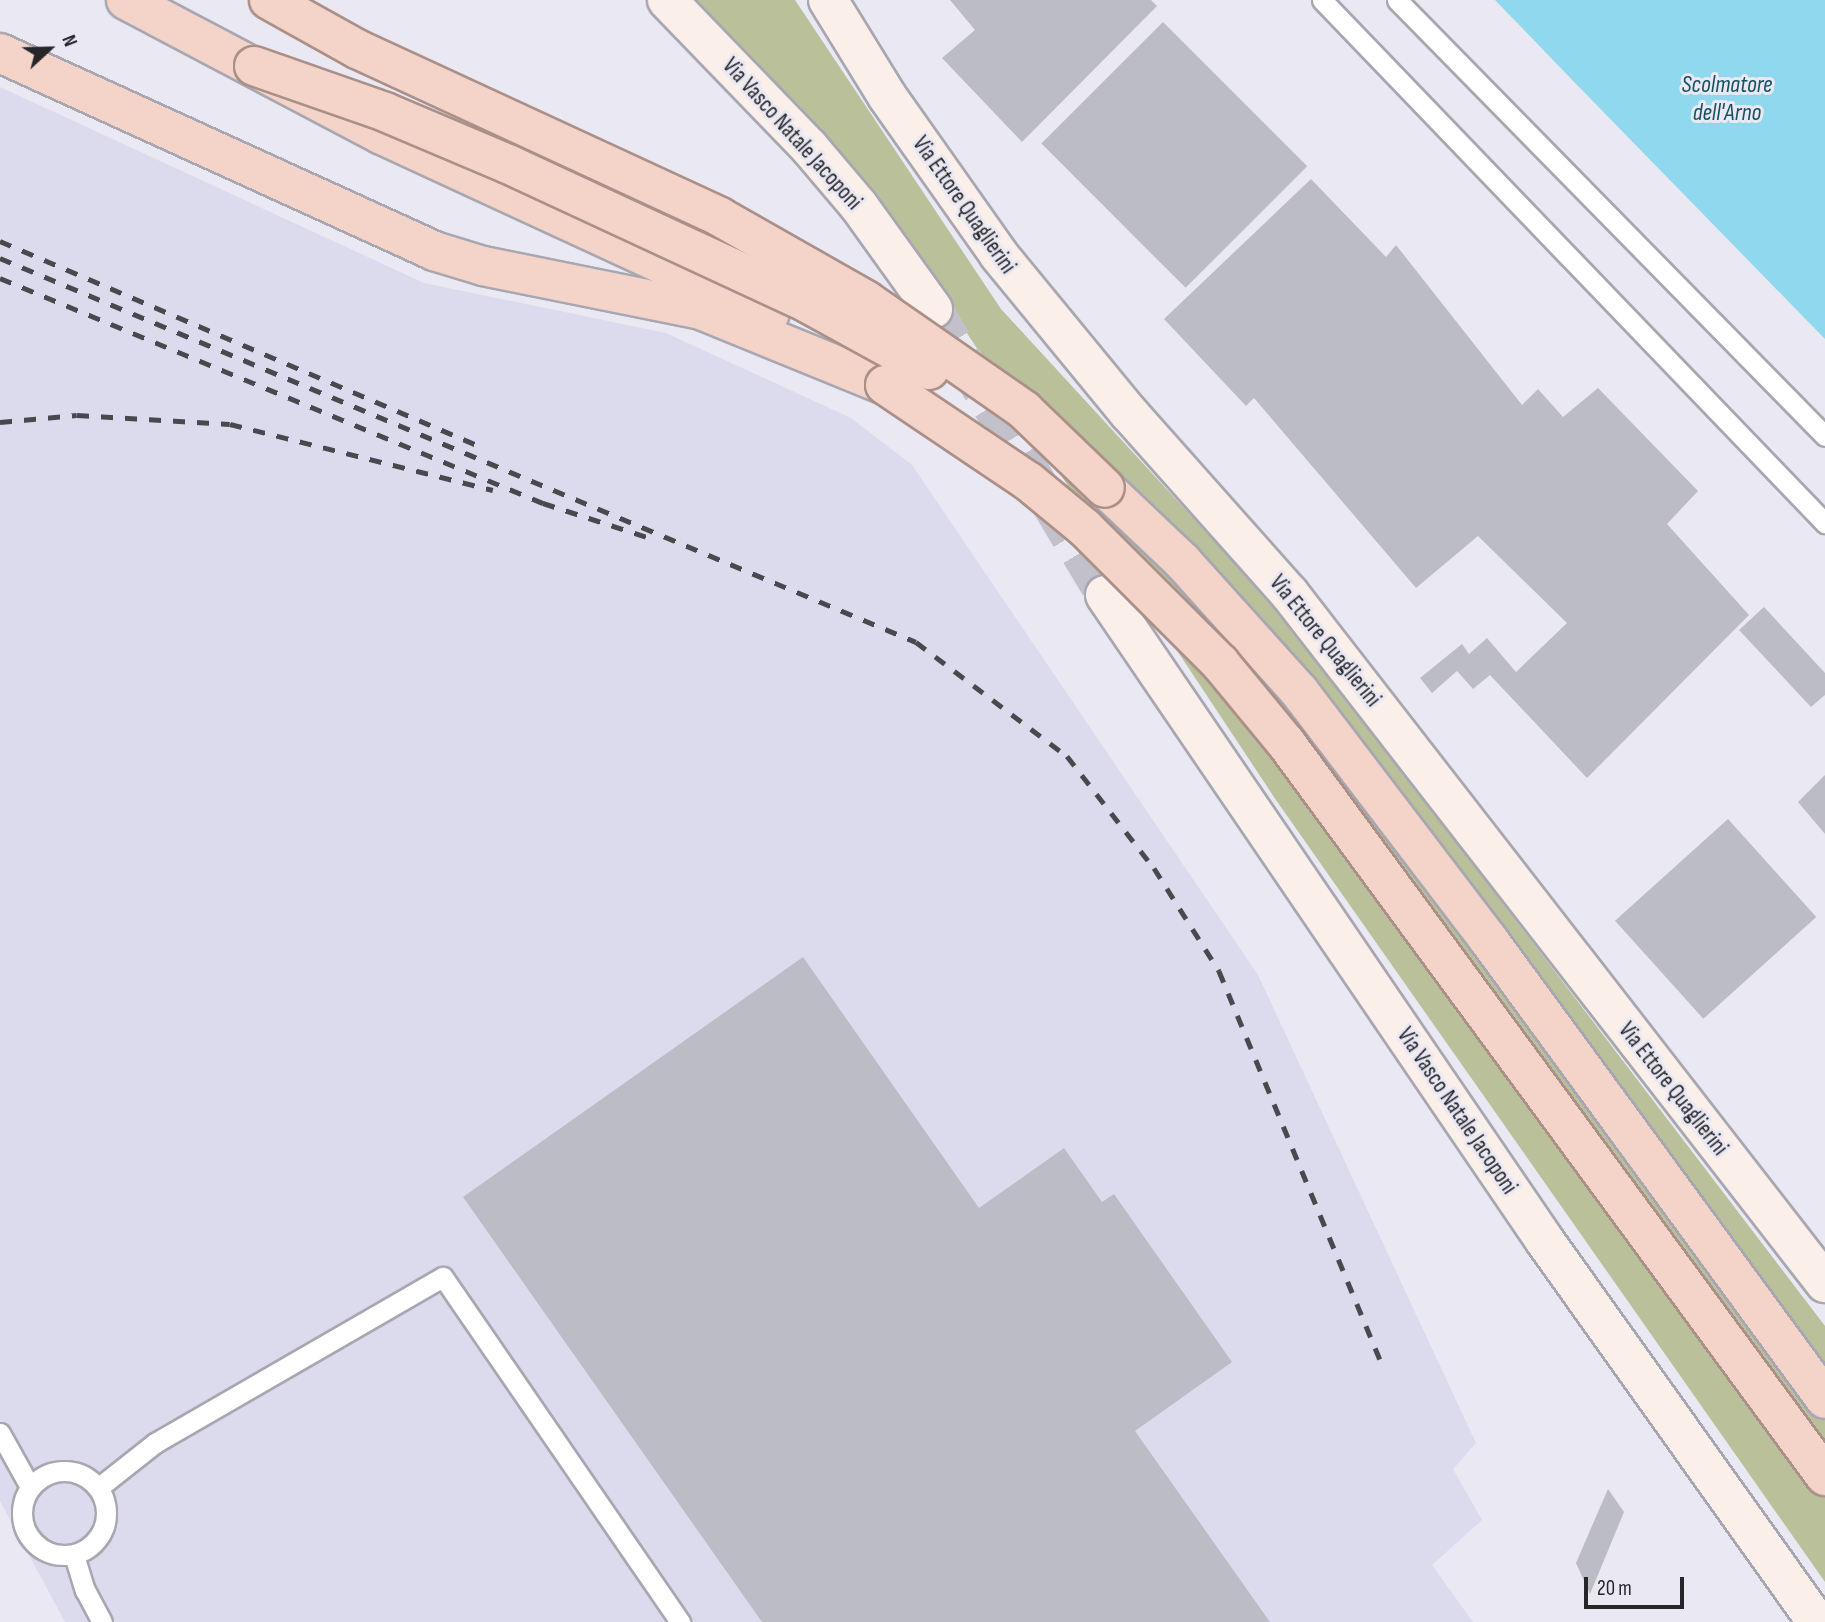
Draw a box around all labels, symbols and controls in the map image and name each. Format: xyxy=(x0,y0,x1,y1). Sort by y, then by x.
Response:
north arrow xyxy=(14,14,84,84)
text: N xyxy=(56,32,81,50)
street label: Via Vasco Natale Jacoponi xyxy=(716,52,868,216)
water label: Scolmatore dell'Arno xyxy=(1682,71,1772,127)
street label: Via Ettore Quaglierini xyxy=(906,131,1022,279)
street label: Via Ettore Quaglierini xyxy=(1263,570,1387,712)
street label: Via Ettore Quaglierini xyxy=(1612,1017,1734,1161)
street label: Via Vasco Natale Jacoponi xyxy=(1391,1022,1523,1200)
scale bar xyxy=(1587,1562,1687,1606)
text: 20 m xyxy=(1597,1576,1632,1601)

